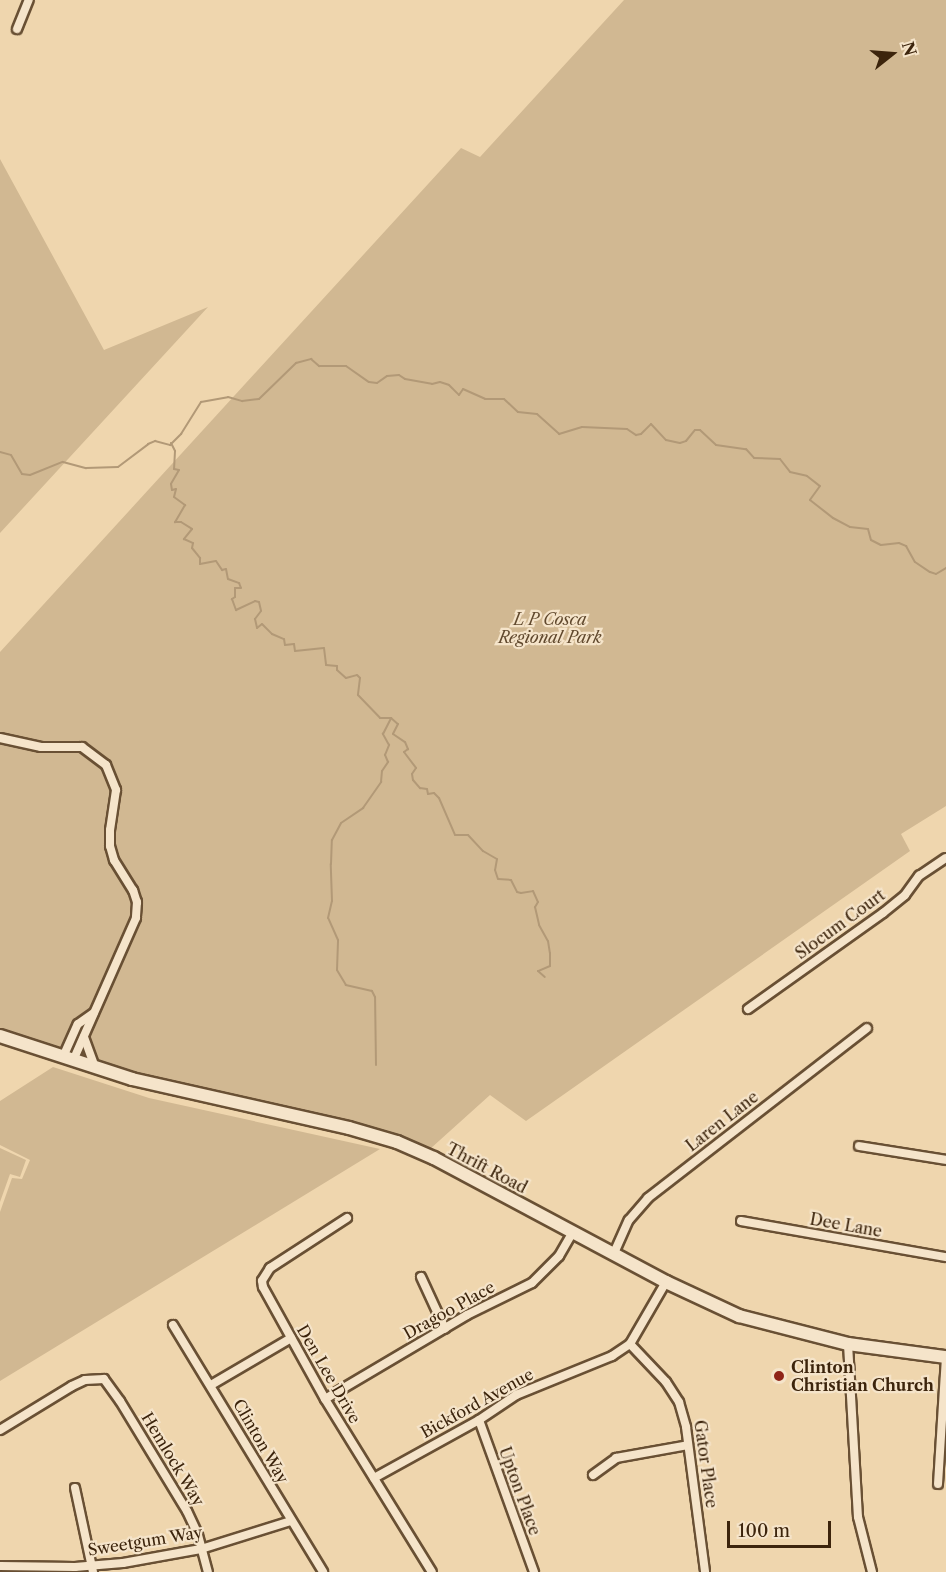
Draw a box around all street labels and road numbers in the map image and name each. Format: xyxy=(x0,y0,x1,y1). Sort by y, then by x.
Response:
street label: Slocum Court xyxy=(791,885,889,963)
street label: Laren Lane xyxy=(682,1087,762,1155)
street label: Thrift Road xyxy=(443,1139,531,1197)
street label: Dee Lane xyxy=(808,1209,884,1241)
street label: Dragoo Place xyxy=(400,1277,498,1343)
street label: Den Lee Drive xyxy=(293,1321,365,1427)
street label: Bickford Avenue xyxy=(417,1364,537,1442)
street label: Clinton Way xyxy=(229,1395,293,1487)
street label: Hemlock Way xyxy=(137,1408,209,1510)
street label: Gator Place xyxy=(690,1419,722,1509)
street label: Upton Place xyxy=(495,1444,545,1538)
street label: Sweetgum Way xyxy=(86,1522,204,1560)

